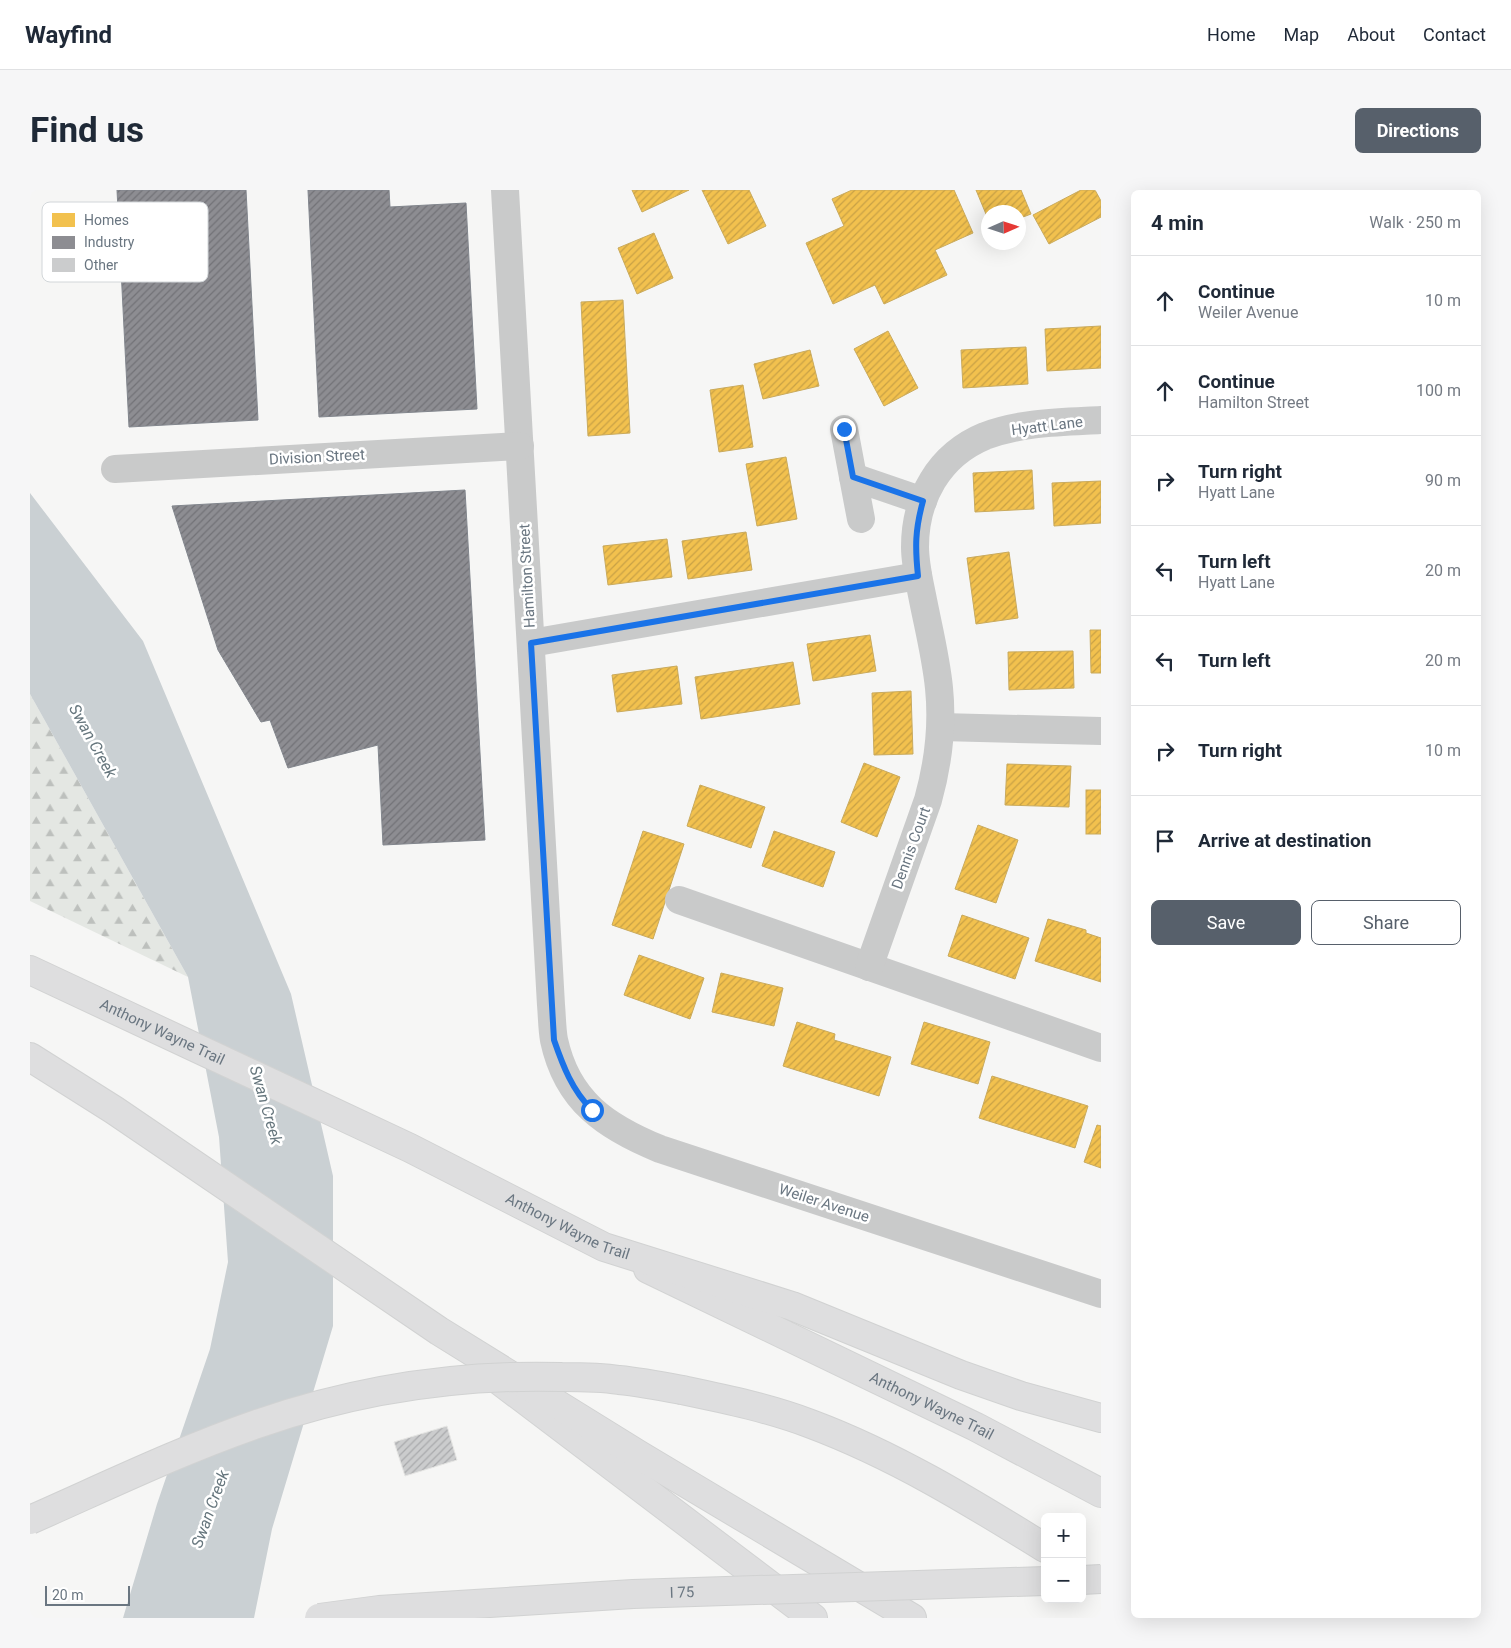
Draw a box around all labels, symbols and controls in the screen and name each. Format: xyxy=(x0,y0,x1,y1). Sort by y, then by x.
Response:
text: Wayfind xyxy=(25,21,112,49)
text: Home xyxy=(1207,24,1256,45)
text: Map xyxy=(1284,24,1319,45)
text: About xyxy=(1347,24,1395,45)
text: Contact xyxy=(1423,24,1486,45)
button: Directions xyxy=(1355,108,1481,153)
text: Find us xyxy=(30,110,144,151)
legend xyxy=(42,202,208,282)
north arrow xyxy=(981,205,1026,250)
text: 4 min xyxy=(1151,211,1204,235)
text: Homes xyxy=(84,212,129,228)
text: Walk · 250 m xyxy=(1369,213,1461,232)
text: Industry xyxy=(84,234,135,250)
text: Other xyxy=(84,257,118,273)
text: Continue xyxy=(1198,280,1275,303)
icon: ahead xyxy=(1151,287,1179,315)
text: 10 m xyxy=(1425,291,1461,310)
text: Weiler Avenue xyxy=(1198,303,1298,322)
text: Continue xyxy=(1198,370,1275,393)
icon: ahead xyxy=(1151,377,1179,405)
text: 100 m xyxy=(1416,381,1461,400)
text: Hamilton Street xyxy=(1198,393,1309,412)
street label: Hyatt Lane xyxy=(1010,413,1084,439)
route end xyxy=(833,418,856,441)
street label: Division Street xyxy=(269,445,365,468)
text: Turn right xyxy=(1198,460,1282,483)
icon: right xyxy=(1151,467,1179,495)
text: 90 m xyxy=(1425,471,1461,490)
text: Hyatt Lane xyxy=(1198,483,1275,502)
street label: Hamilton Street xyxy=(515,523,539,629)
text: Turn left xyxy=(1198,550,1271,573)
icon: left xyxy=(1151,557,1179,585)
text: 20 m xyxy=(1425,561,1461,580)
text: Hyatt Lane xyxy=(1198,573,1275,592)
icon: left xyxy=(1151,647,1179,675)
text: Turn left xyxy=(1198,649,1271,672)
text: 20 m xyxy=(1425,651,1461,670)
water label: Swan Creek xyxy=(65,701,122,782)
icon: right xyxy=(1151,737,1179,765)
text: Turn right xyxy=(1198,739,1282,762)
text: 10 m xyxy=(1425,741,1461,760)
street label: Dennis Court xyxy=(888,804,934,892)
icon: arrive xyxy=(1151,827,1179,855)
text: Arrive at destination xyxy=(1198,829,1371,852)
button: Save xyxy=(1151,900,1301,945)
button: Share xyxy=(1311,900,1461,945)
street label: Anthony Wayne Trail xyxy=(97,995,227,1069)
water label: Swan Creek xyxy=(246,1063,287,1148)
route start xyxy=(581,1099,604,1122)
street label: Weiler Avenue xyxy=(776,1180,872,1226)
street label: Anthony Wayne Trail xyxy=(503,1189,632,1263)
street label: Anthony Wayne Trail xyxy=(867,1368,997,1444)
water label: Swan Creek xyxy=(187,1466,233,1550)
map controls xyxy=(1041,1513,1086,1603)
button: + xyxy=(1041,1513,1086,1558)
button: − xyxy=(1041,1558,1086,1603)
scale bar xyxy=(45,1583,130,1606)
street label: I 75 xyxy=(669,1583,695,1602)
text: 20 m xyxy=(52,1587,84,1603)

